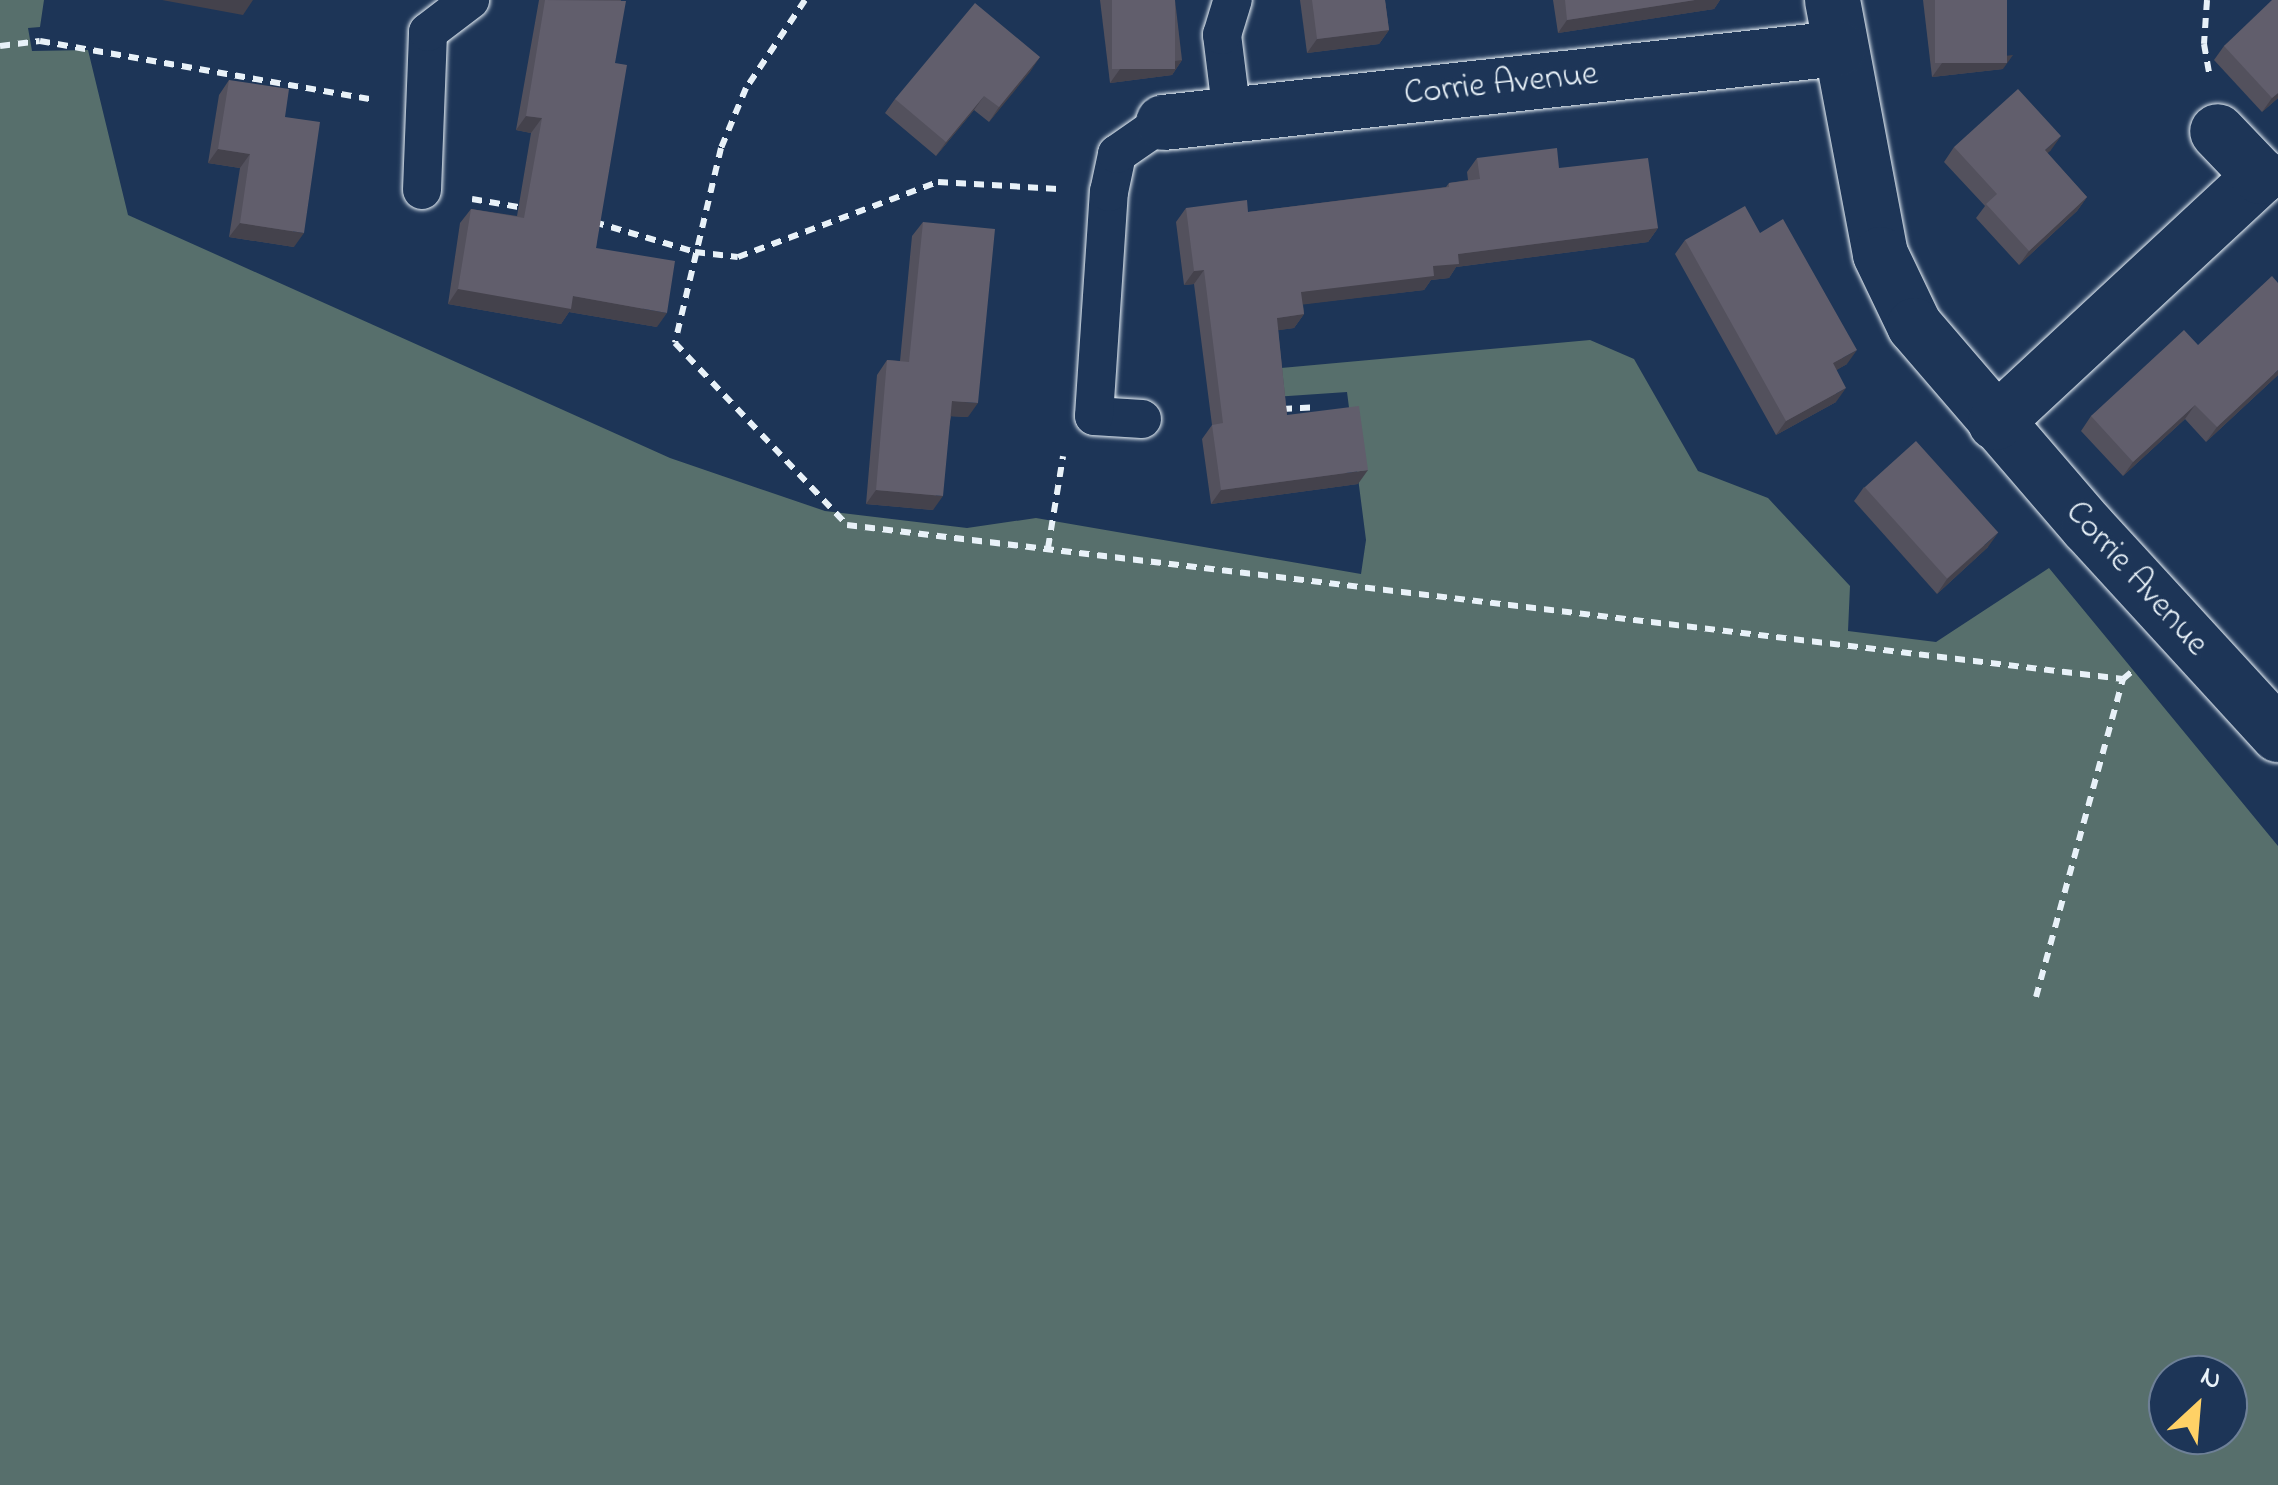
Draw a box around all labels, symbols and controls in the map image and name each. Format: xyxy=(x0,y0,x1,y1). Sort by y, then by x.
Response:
street label: Corrie Avenue xyxy=(1402,54,1600,116)
street label: Corrie Avenue xyxy=(2055,493,2217,665)
north arrow xyxy=(2148,1355,2248,1455)
text: N xyxy=(2193,1357,2228,1402)

